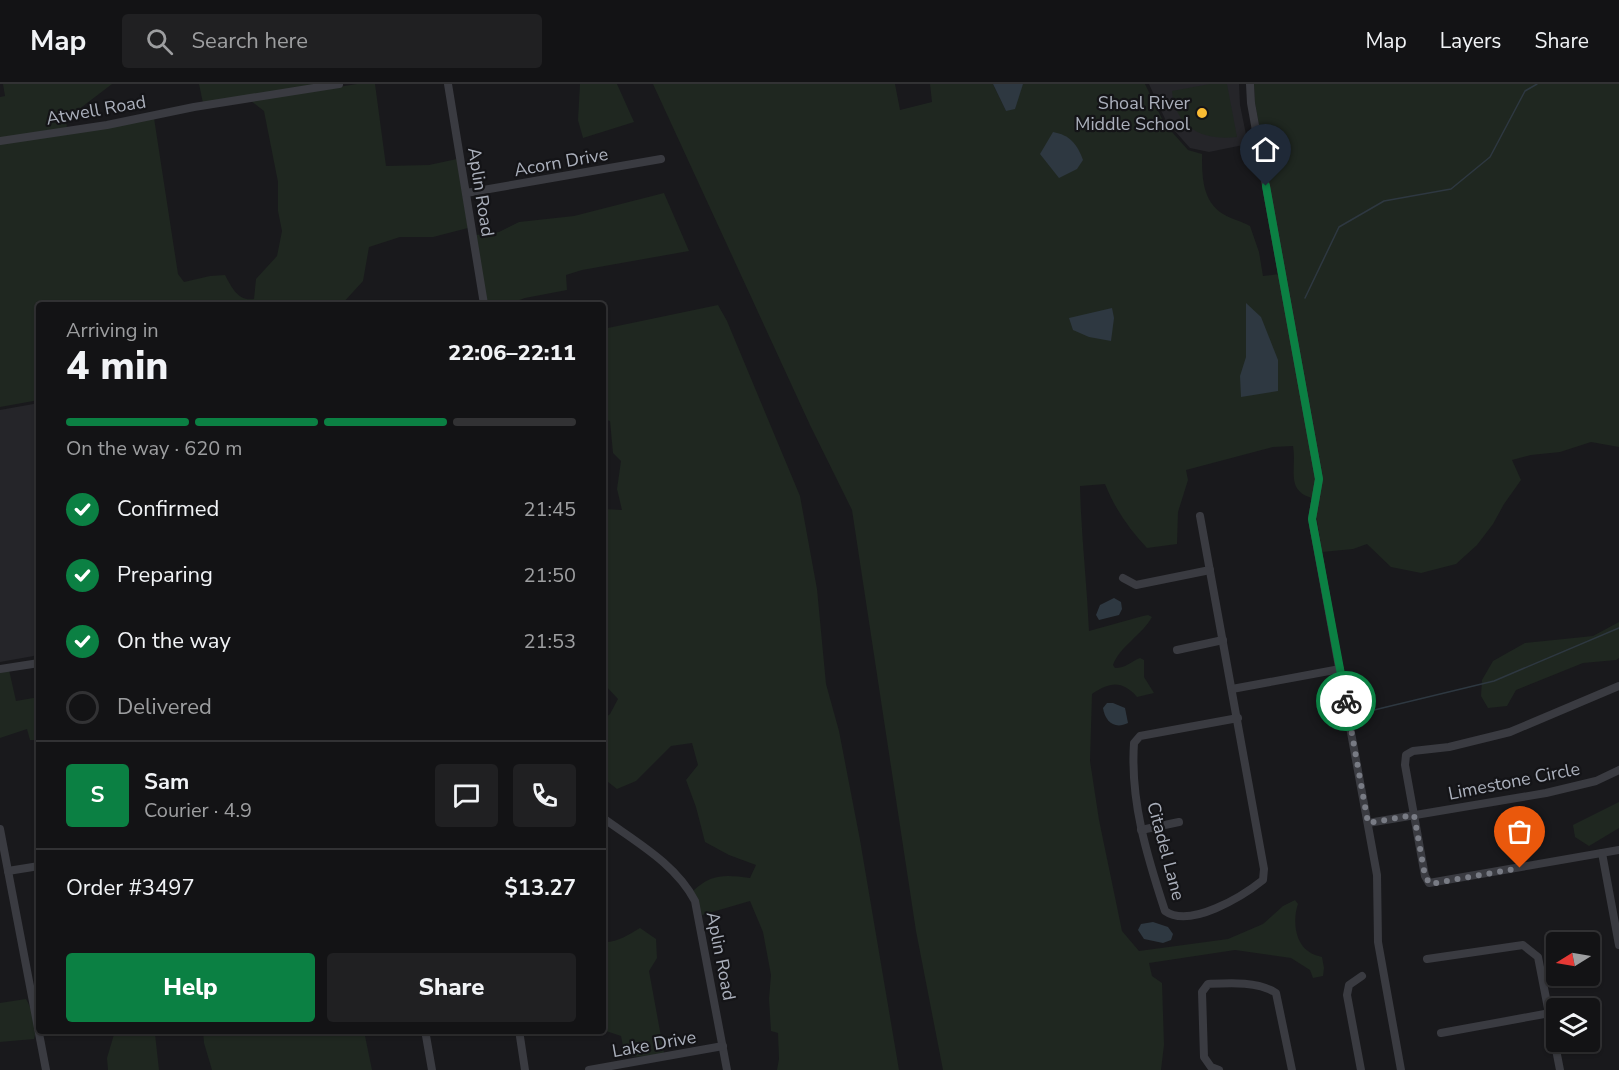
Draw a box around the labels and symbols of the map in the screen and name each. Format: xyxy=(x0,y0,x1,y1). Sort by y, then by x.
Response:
street label: Atwell Road xyxy=(44,89,148,131)
place label: Shoal River Middle School xyxy=(1075,91,1191,136)
marker: Shoal River Middle School xyxy=(1195,106,1209,120)
pin xyxy=(1240,124,1291,186)
street label: Acorn Drive xyxy=(512,142,610,182)
street label: Aplin Road xyxy=(462,146,500,238)
courier xyxy=(1316,671,1376,731)
street label: Limestone Circle xyxy=(1446,756,1582,806)
street label: Citadel Lane xyxy=(1141,799,1191,903)
pin xyxy=(1494,806,1545,868)
street label: Aplin Road xyxy=(701,910,741,1002)
north arrow xyxy=(1546,932,1600,986)
street label: Lake Drive xyxy=(610,1025,698,1063)

